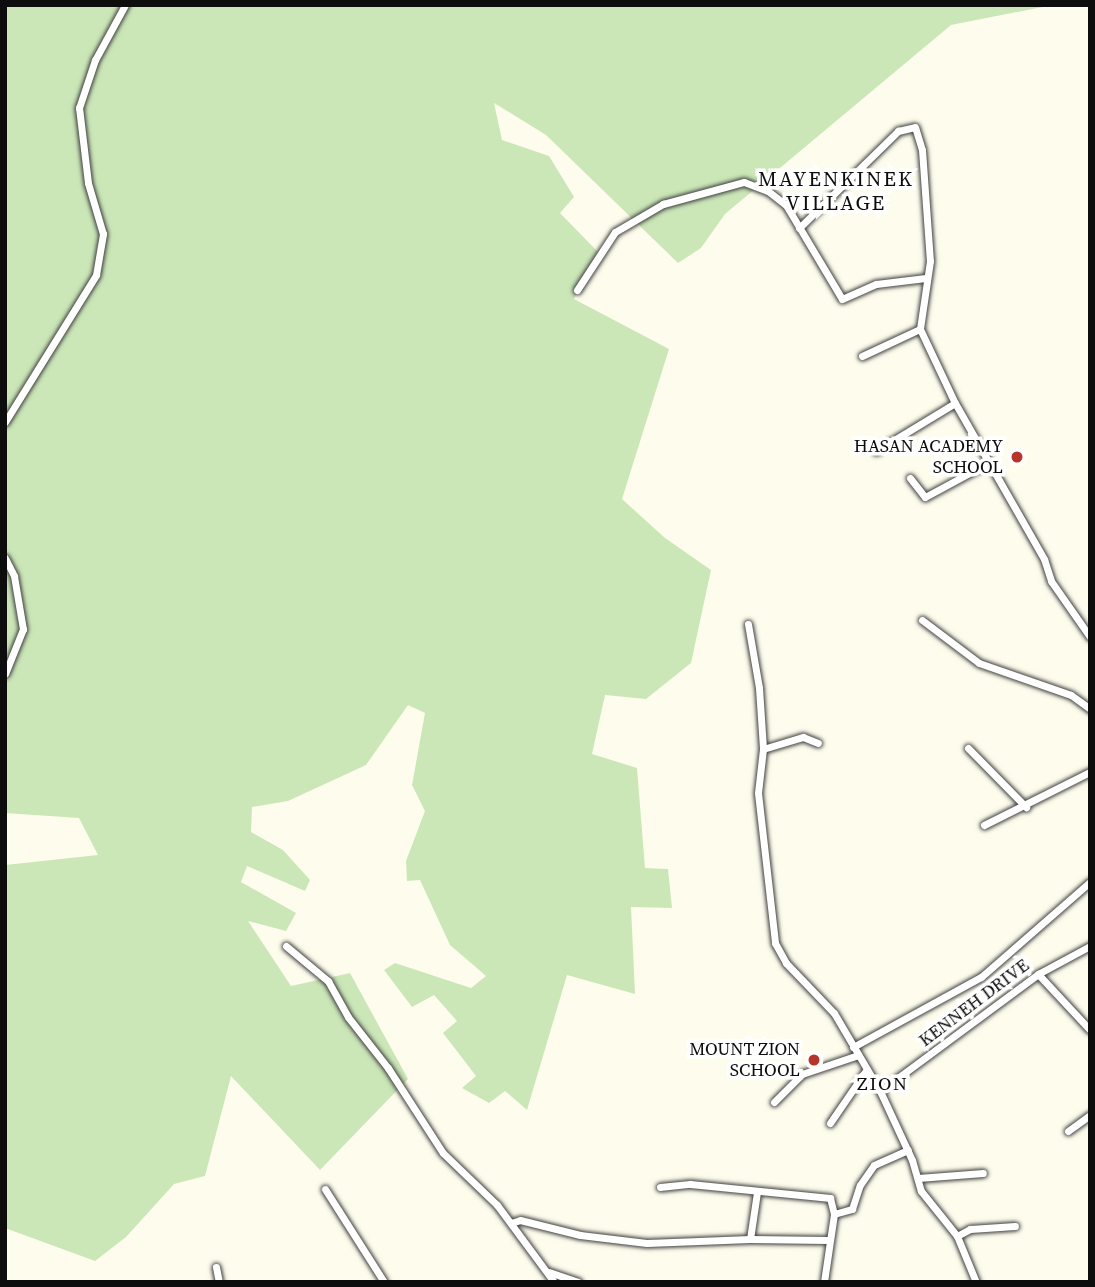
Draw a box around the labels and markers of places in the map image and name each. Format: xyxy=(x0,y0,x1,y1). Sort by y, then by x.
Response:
place label: HASAN ACADEMY SCHOOL xyxy=(854,436,1003,478)
marker: HASAN ACADEMY SCHOOL xyxy=(1009,449,1025,465)
place label: MOUNT ZION SCHOOL xyxy=(689,1039,800,1082)
marker: MOUNT ZION SCHOOL xyxy=(806,1052,822,1068)

